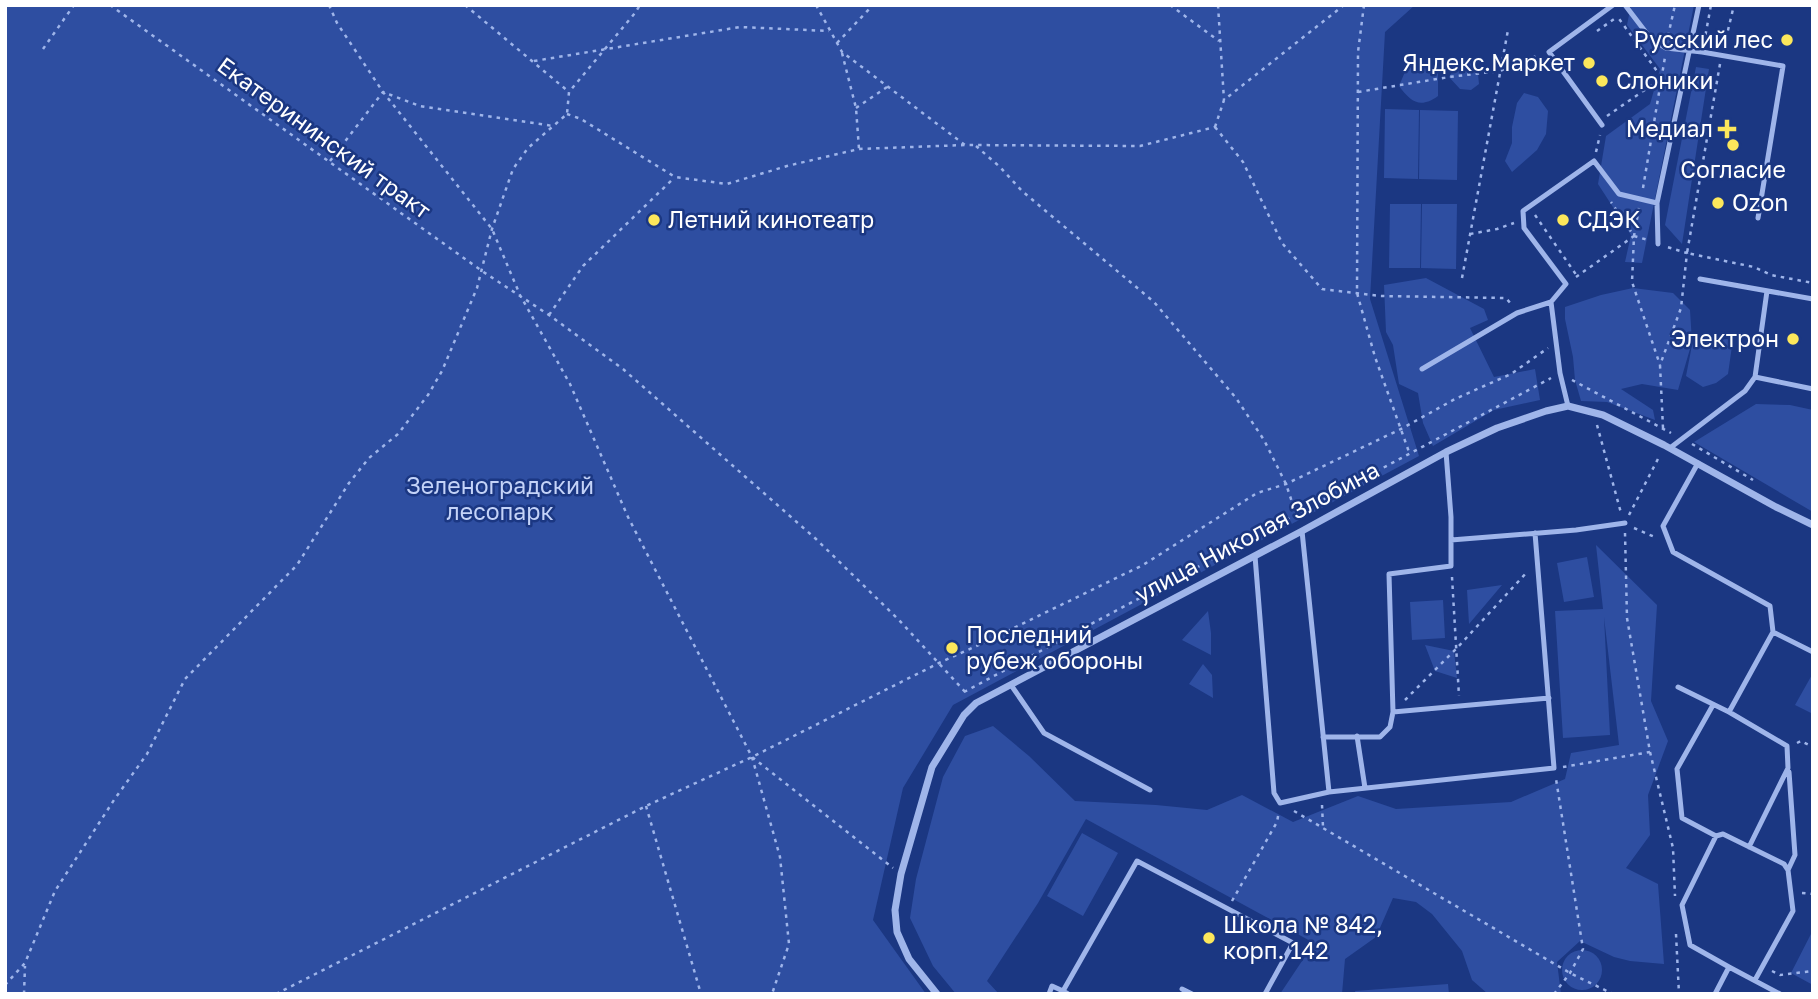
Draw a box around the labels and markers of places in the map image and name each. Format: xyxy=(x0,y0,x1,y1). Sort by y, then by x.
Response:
place label: Русский лес xyxy=(1634,25,1773,53)
marker: Русский лес xyxy=(1779,32,1795,48)
place label: Яндекс.Маркет xyxy=(1402,48,1575,76)
marker: Яндекс.Маркет xyxy=(1581,55,1597,71)
place label: Слоники xyxy=(1616,66,1714,94)
marker: Слоники xyxy=(1594,73,1610,89)
place label: Медиал xyxy=(1626,114,1713,142)
marker: Медиал xyxy=(1719,121,1735,137)
marker: Согласие xyxy=(1725,137,1741,153)
place label: Согласие xyxy=(1680,155,1786,183)
place label: Ozon xyxy=(1732,188,1788,216)
marker: Ozon xyxy=(1710,195,1726,211)
place label: Летний кинотеатр xyxy=(668,205,874,233)
place label: СДЭК xyxy=(1577,205,1640,233)
marker: Летний кинотеатр xyxy=(646,212,662,228)
marker: СДЭК xyxy=(1555,212,1571,228)
place label: Электрон xyxy=(1671,324,1779,352)
marker: Электрон xyxy=(1785,331,1801,347)
place label: Последний рубеж обороны xyxy=(966,620,1143,674)
marker: Последний рубеж обороны xyxy=(944,640,960,656)
place label: Школа № 842, корп. 142 xyxy=(1223,910,1383,964)
marker: Школа № 842, корп. 142 xyxy=(1201,930,1217,946)

